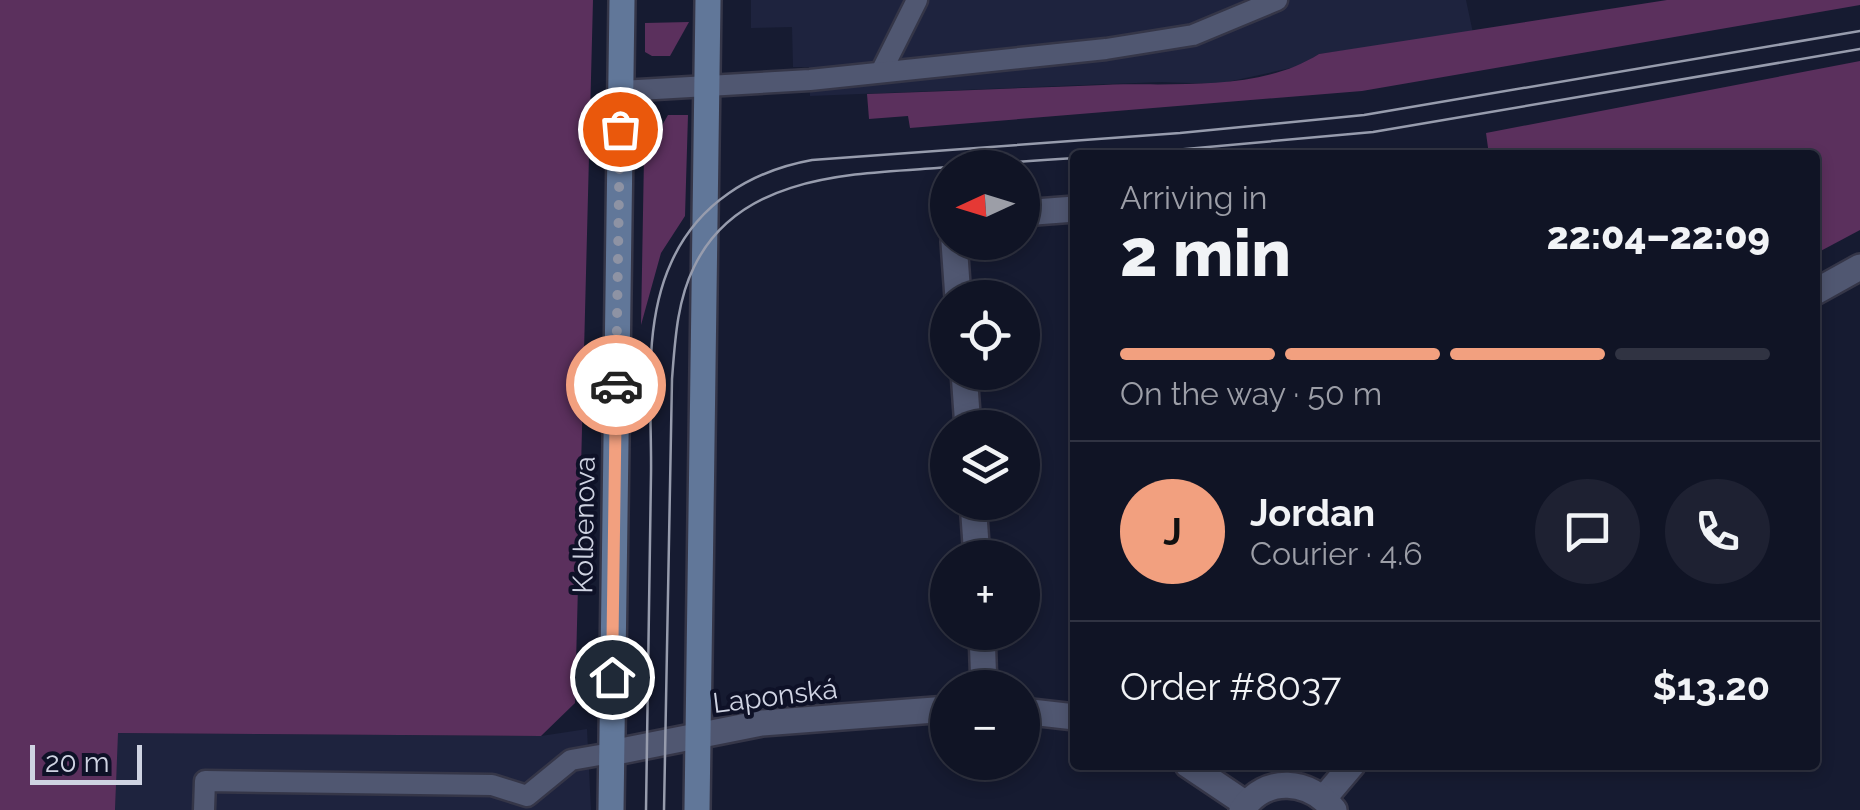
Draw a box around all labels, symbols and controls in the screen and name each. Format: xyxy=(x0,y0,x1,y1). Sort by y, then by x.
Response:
pin xyxy=(578,87,663,172)
icon: bag xyxy=(593,102,648,157)
north arrow xyxy=(930,150,1040,260)
map controls xyxy=(930,150,1040,780)
text: Arriving in xyxy=(1120,179,1267,216)
text: 22:04–22:09 xyxy=(1547,213,1770,258)
text: 2 min xyxy=(1120,215,1291,291)
button: locate xyxy=(930,280,1040,390)
courier xyxy=(566,335,666,435)
icon: car xyxy=(589,358,644,413)
text: On the way · 50 m xyxy=(1120,375,1382,412)
button: layers xyxy=(930,410,1040,520)
street label: Kolbenova xyxy=(566,456,602,594)
button: chat xyxy=(1535,479,1640,584)
button: phone xyxy=(1665,479,1770,584)
text: Jordan xyxy=(1250,490,1375,535)
text: J xyxy=(1163,509,1182,554)
text: Courier · 4.6 xyxy=(1250,535,1423,572)
button: + xyxy=(930,540,1040,650)
pin xyxy=(570,635,655,720)
icon: home xyxy=(585,650,640,705)
text: Order #8037 xyxy=(1120,664,1341,709)
text: $13.20 xyxy=(1653,664,1770,709)
button: − xyxy=(930,670,1040,780)
street label: Laponská xyxy=(711,672,839,720)
scale bar xyxy=(30,740,142,784)
text: 20 m xyxy=(45,746,110,779)

